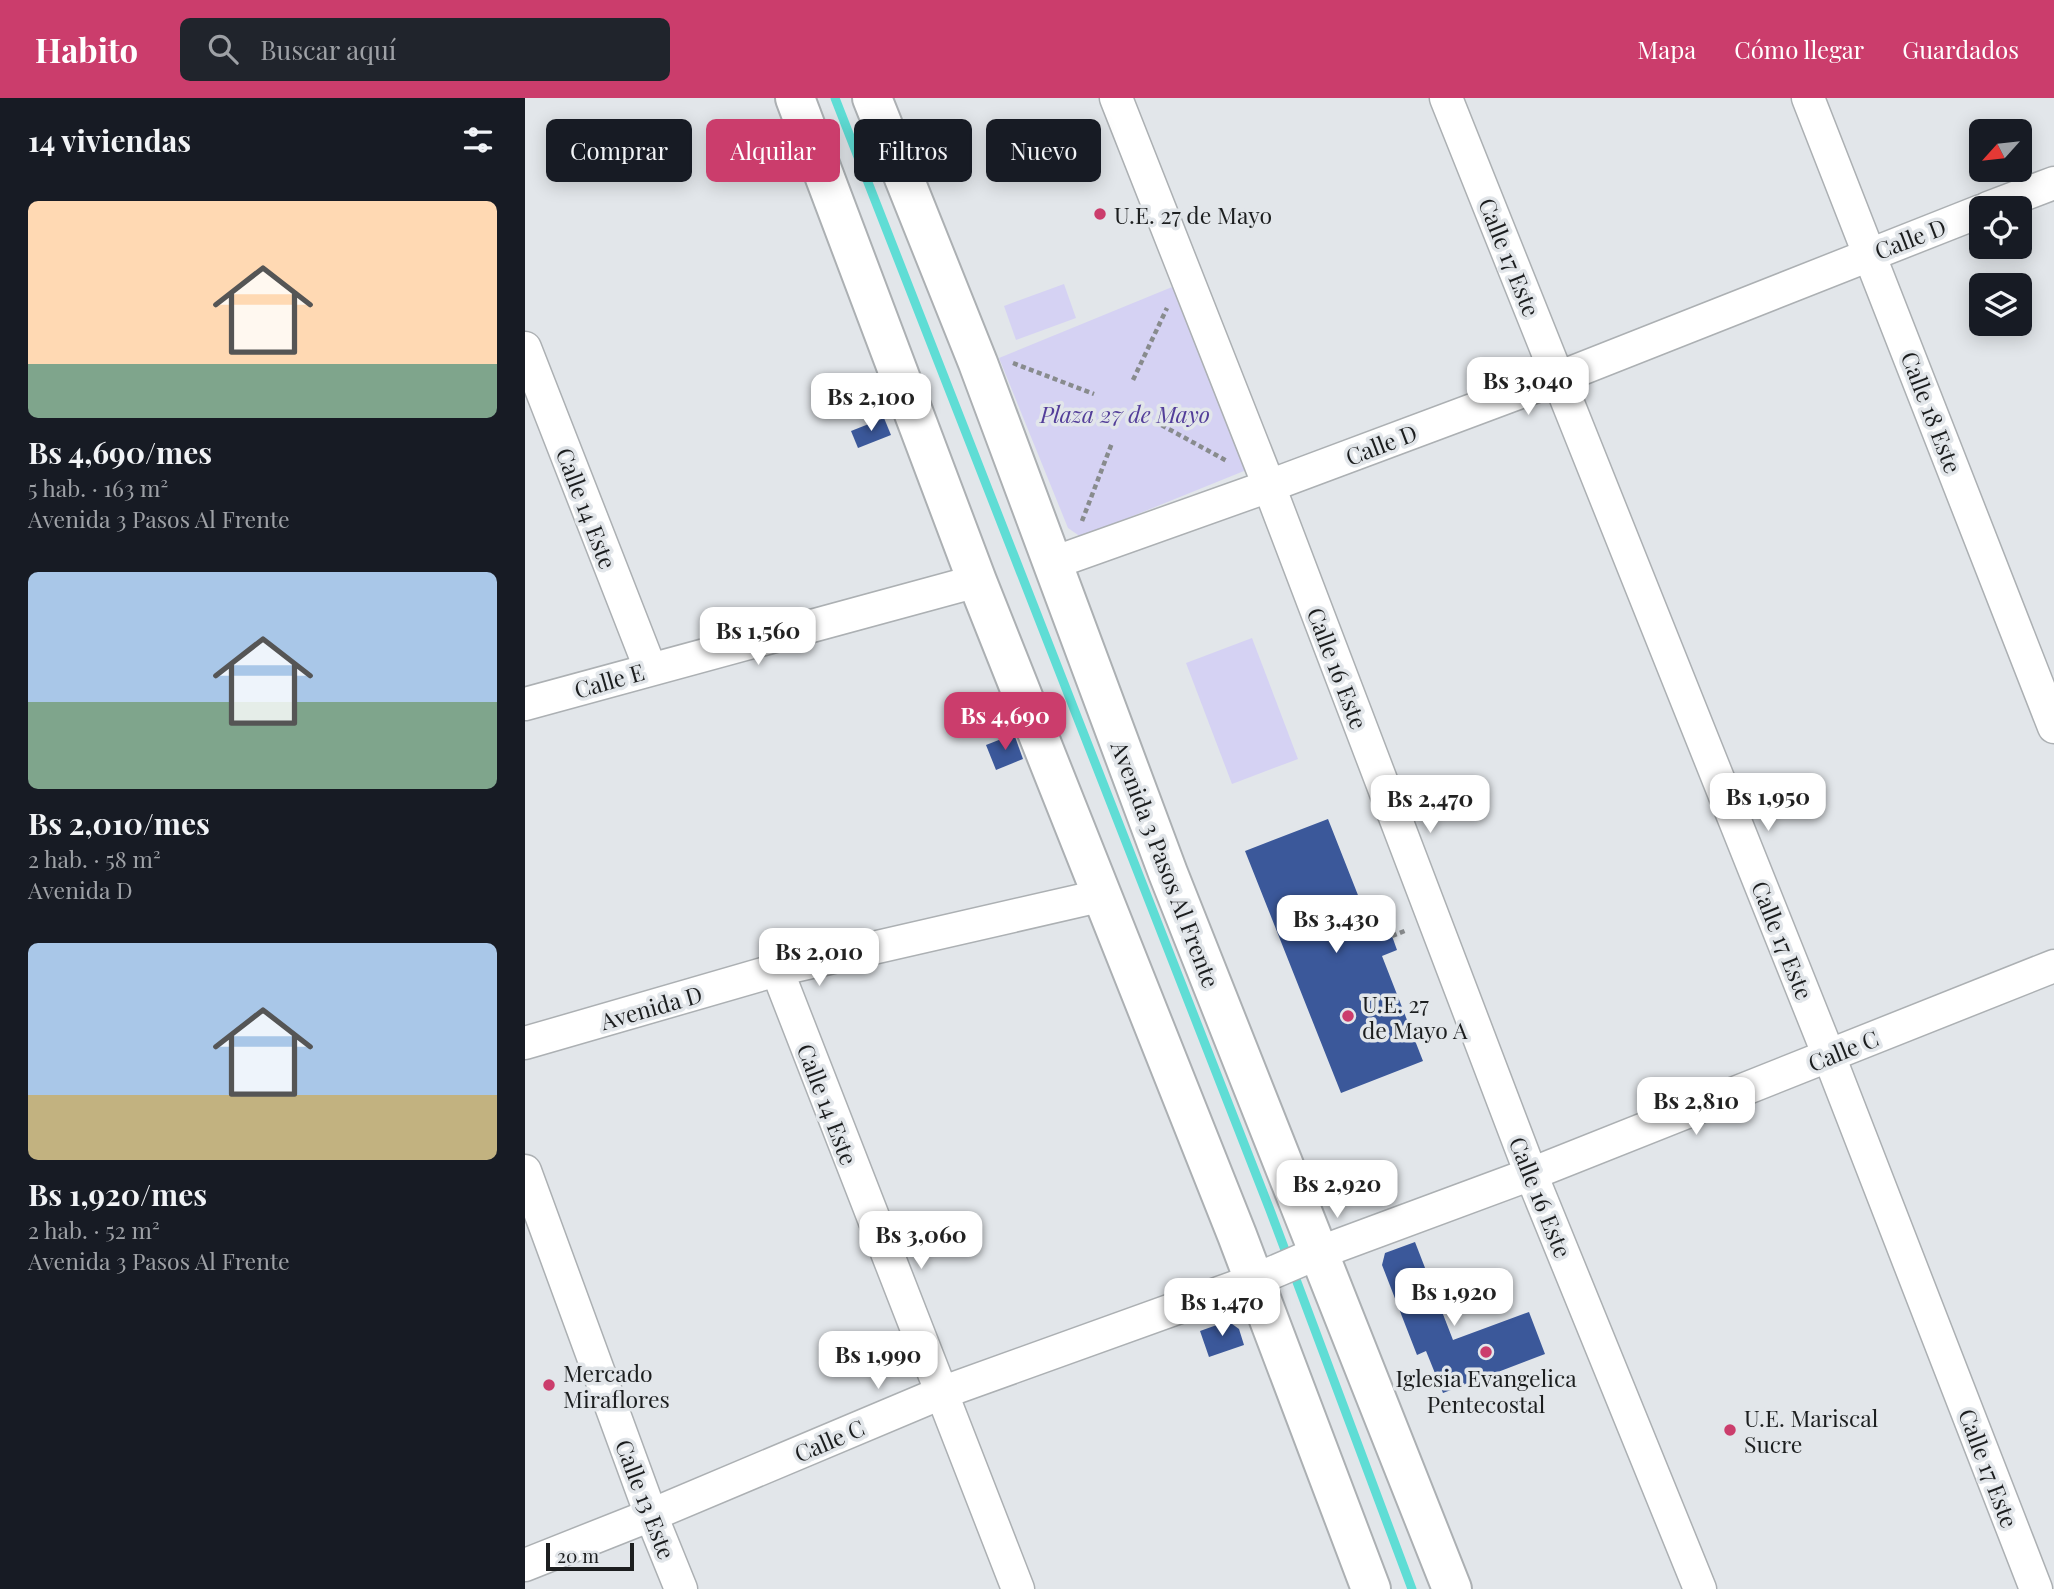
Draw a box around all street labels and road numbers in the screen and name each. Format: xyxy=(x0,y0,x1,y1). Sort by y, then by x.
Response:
street label: Calle 17 Este xyxy=(1472,193,1548,321)
street label: Calle D xyxy=(1870,210,1950,266)
street label: Calle 18 Este xyxy=(1895,347,1969,477)
street label: Calle D xyxy=(1341,416,1421,472)
street label: Calle 14 Este xyxy=(550,443,624,573)
street label: Calle 16 Este xyxy=(1301,603,1375,733)
street label: Calle E xyxy=(570,655,648,705)
street label: Avenida 3 Pasos Al Frente xyxy=(1104,735,1227,992)
street label: Calle 17 Este xyxy=(1745,876,1821,1004)
street label: Avenida D xyxy=(596,978,706,1037)
street label: Calle C xyxy=(1803,1022,1883,1078)
street label: Calle 14 Este xyxy=(791,1039,865,1169)
street label: Calle 16 Este xyxy=(1503,1132,1579,1262)
street label: Calle 17 Este xyxy=(1952,1404,2026,1532)
street label: Calle C xyxy=(789,1411,869,1469)
street label: Calle 13 Este xyxy=(609,1435,683,1563)

